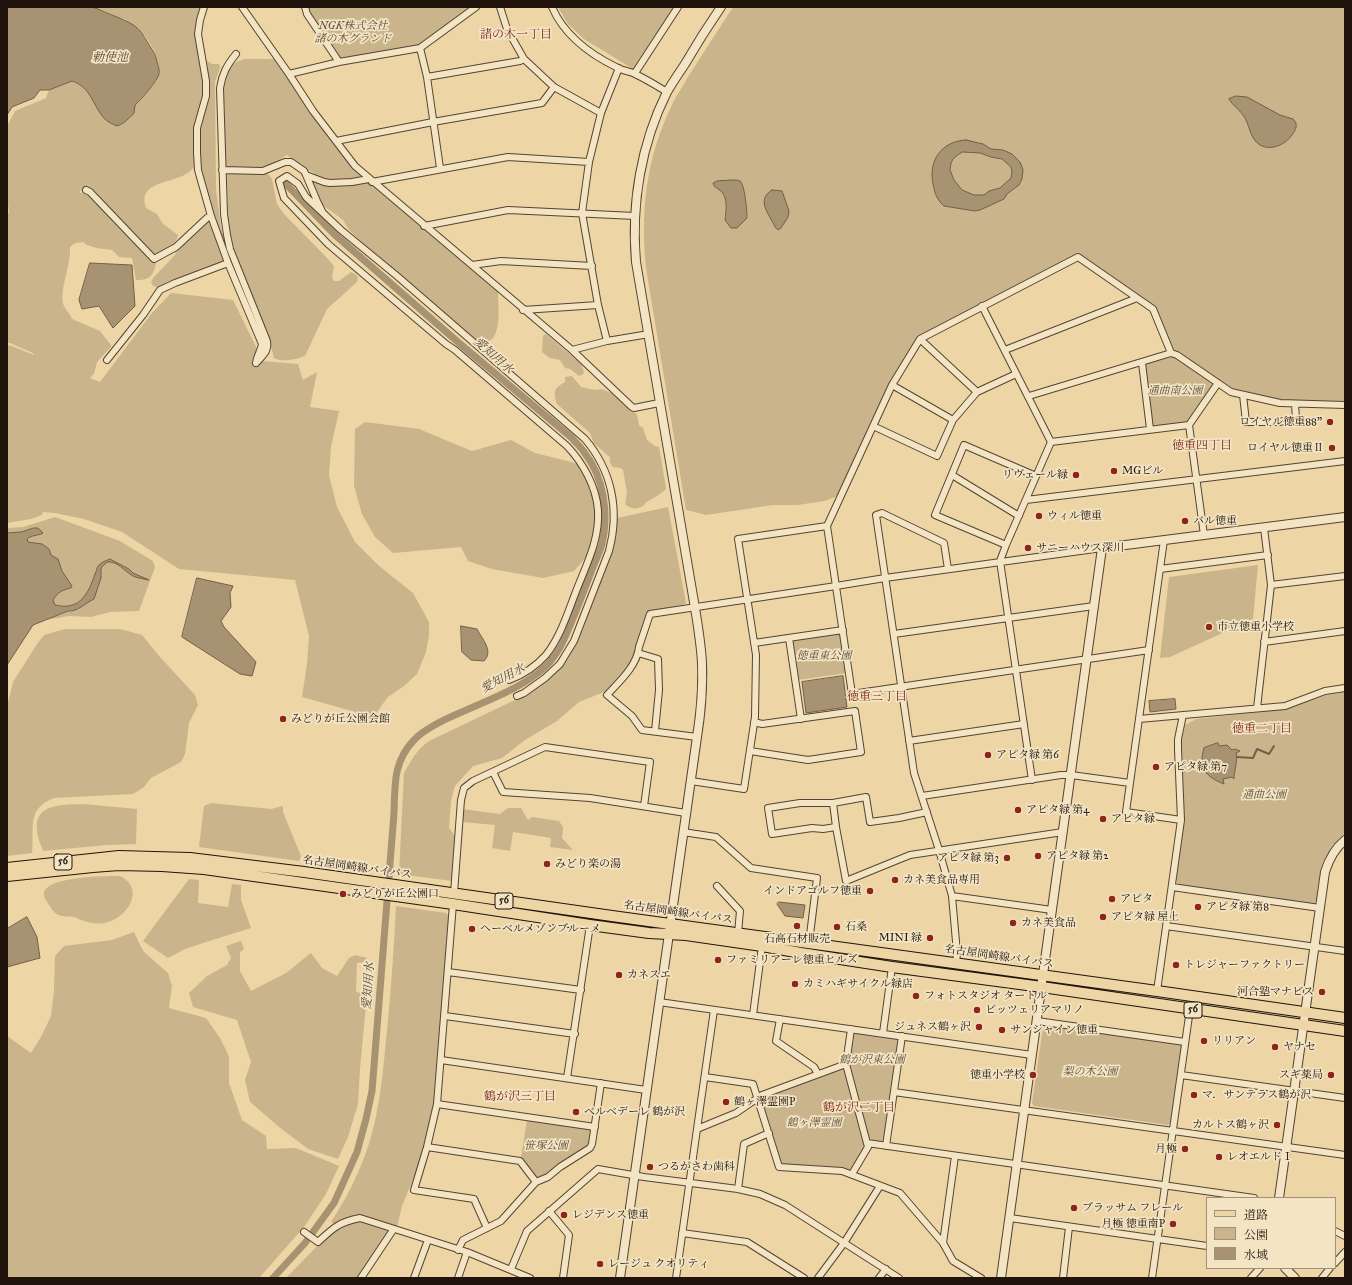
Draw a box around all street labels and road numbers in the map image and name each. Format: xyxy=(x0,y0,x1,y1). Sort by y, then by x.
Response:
road number: 56 xyxy=(54,854,72,870)
street label: 名古屋岡崎線バイパス xyxy=(302,854,412,882)
road number: 56 xyxy=(495,893,513,909)
street label: 名古屋岡崎線バイパス xyxy=(623,899,733,927)
street label: 名古屋岡崎線バイパス xyxy=(944,943,1054,971)
road number: 56 xyxy=(1184,1002,1202,1018)

